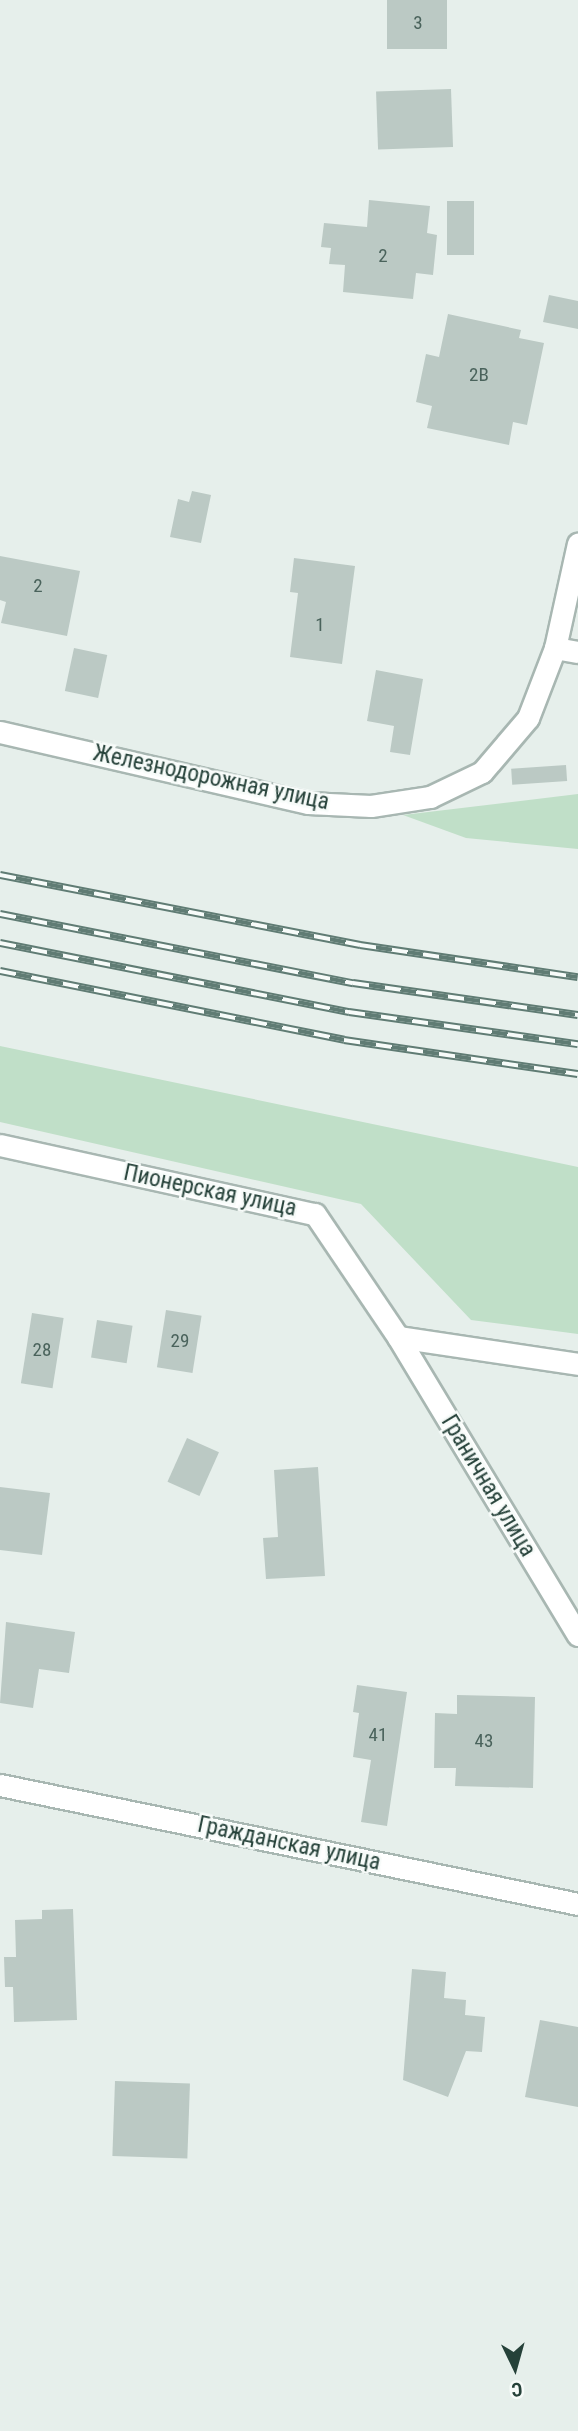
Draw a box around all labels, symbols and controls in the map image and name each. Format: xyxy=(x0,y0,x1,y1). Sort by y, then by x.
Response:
house number: 3 xyxy=(413,12,423,34)
house number: 2 xyxy=(378,245,388,267)
house number: 2В xyxy=(469,364,489,386)
house number: 2 xyxy=(33,575,43,597)
house number: 1 xyxy=(315,614,325,636)
street label: Железнодорожная улица xyxy=(91,740,331,816)
street label: Пионерская улица xyxy=(121,1159,299,1223)
house number: 29 xyxy=(171,1330,189,1352)
house number: 28 xyxy=(33,1339,51,1361)
street label: Граничная улица xyxy=(435,1410,541,1562)
house number: 41 xyxy=(369,1724,387,1746)
house number: 43 xyxy=(475,1730,493,1752)
street label: Гражданская улица xyxy=(195,1811,383,1877)
north arrow xyxy=(480,2333,550,2403)
text: С xyxy=(510,2377,523,2401)

